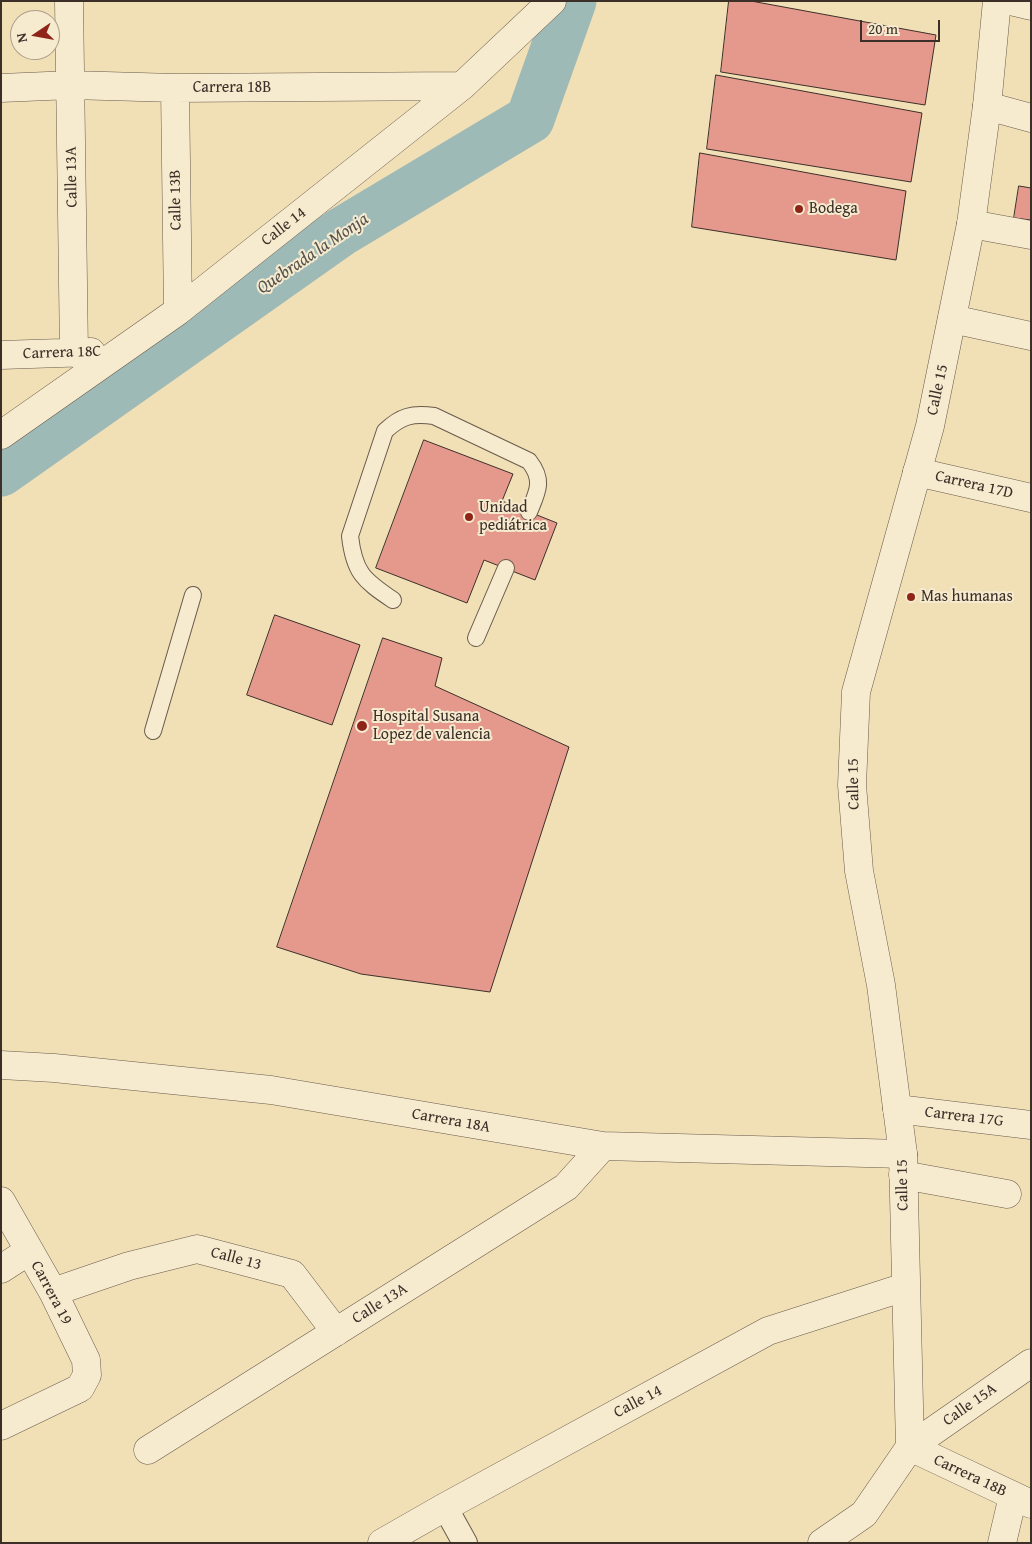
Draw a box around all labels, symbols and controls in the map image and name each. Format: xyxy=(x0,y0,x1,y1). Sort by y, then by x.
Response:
north arrow xyxy=(10,10,60,60)
scale bar xyxy=(862,10,942,42)
text: 20 m xyxy=(868,18,898,39)
text: N xyxy=(11,31,32,45)
street label: Carrera 18B xyxy=(193,78,271,98)
street label: Calle 13A xyxy=(62,146,82,208)
street label: Calle 13B xyxy=(166,169,186,231)
place label: Bodega xyxy=(809,199,858,219)
marker: Bodega xyxy=(793,203,805,215)
street label: Calle 14 xyxy=(258,204,310,250)
water label: Quebrada la Monja xyxy=(253,209,373,299)
street label: Carrera 18C xyxy=(23,342,101,364)
street label: Calle 15 xyxy=(923,363,953,417)
street label: Carrera 17D xyxy=(933,467,1015,503)
place label: Unidad pediátrica xyxy=(479,498,547,536)
marker: Unidad pediátrica xyxy=(463,511,475,523)
place label: Mas humanas xyxy=(921,587,1013,607)
marker: Mas humanas xyxy=(905,591,917,603)
place label: Hospital Susana Lopez de valencia xyxy=(373,707,491,745)
marker: Hospital Susana Lopez de valencia xyxy=(355,719,369,733)
street label: Calle 15 xyxy=(844,758,864,810)
street label: Carrera 17G xyxy=(924,1103,1004,1131)
street label: Carrera 18A xyxy=(410,1105,492,1137)
street label: Calle 15 xyxy=(893,1159,913,1211)
street label: Calle 13 xyxy=(209,1243,263,1275)
street label: Carrera 19 xyxy=(26,1258,76,1328)
street label: Calle 13A xyxy=(349,1280,411,1328)
street label: Calle 15A xyxy=(939,1380,1001,1430)
street label: Calle 14 xyxy=(611,1381,665,1423)
street label: Carrera 18B xyxy=(930,1451,1010,1501)

